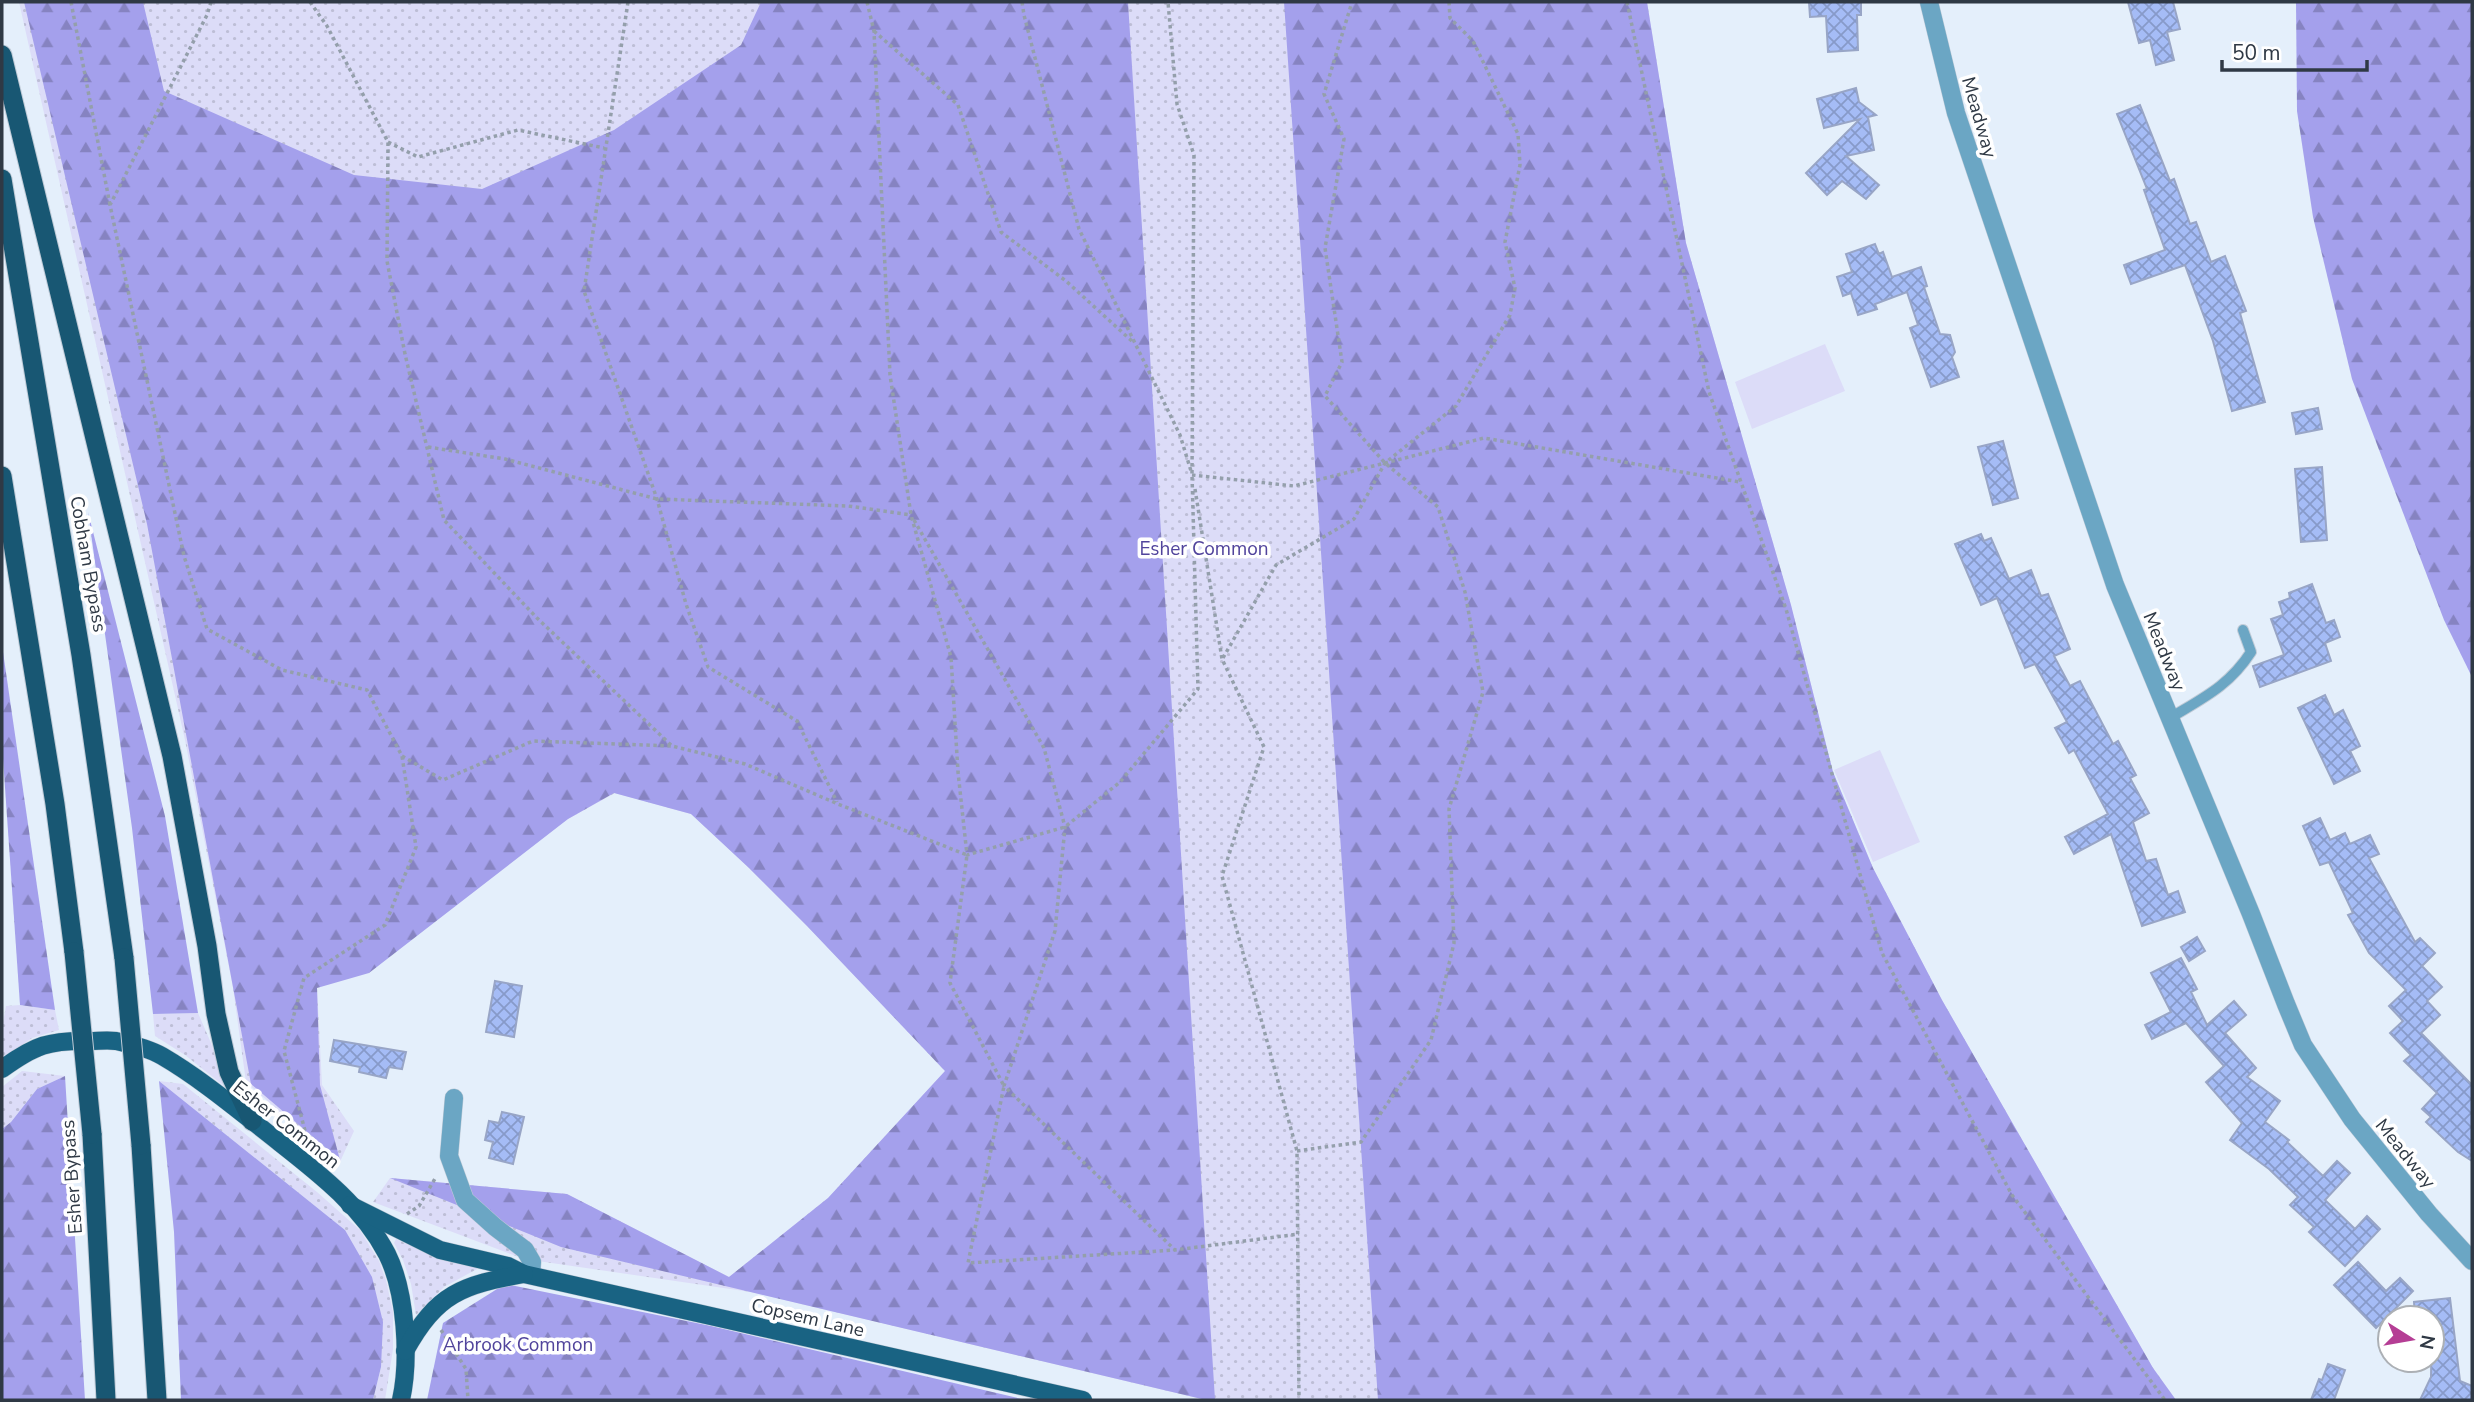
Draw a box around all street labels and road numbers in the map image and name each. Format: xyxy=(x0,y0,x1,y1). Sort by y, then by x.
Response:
street label: Meadway xyxy=(1955,74,2003,161)
street label: Cobham Bypass xyxy=(63,494,113,634)
street label: Meadway xyxy=(2136,608,2192,695)
street label: Esher Common xyxy=(227,1075,345,1175)
street label: Meadway xyxy=(2369,1113,2442,1194)
street label: Esher Bypass xyxy=(55,1119,89,1235)
street label: Copsem Lane xyxy=(749,1292,867,1344)

